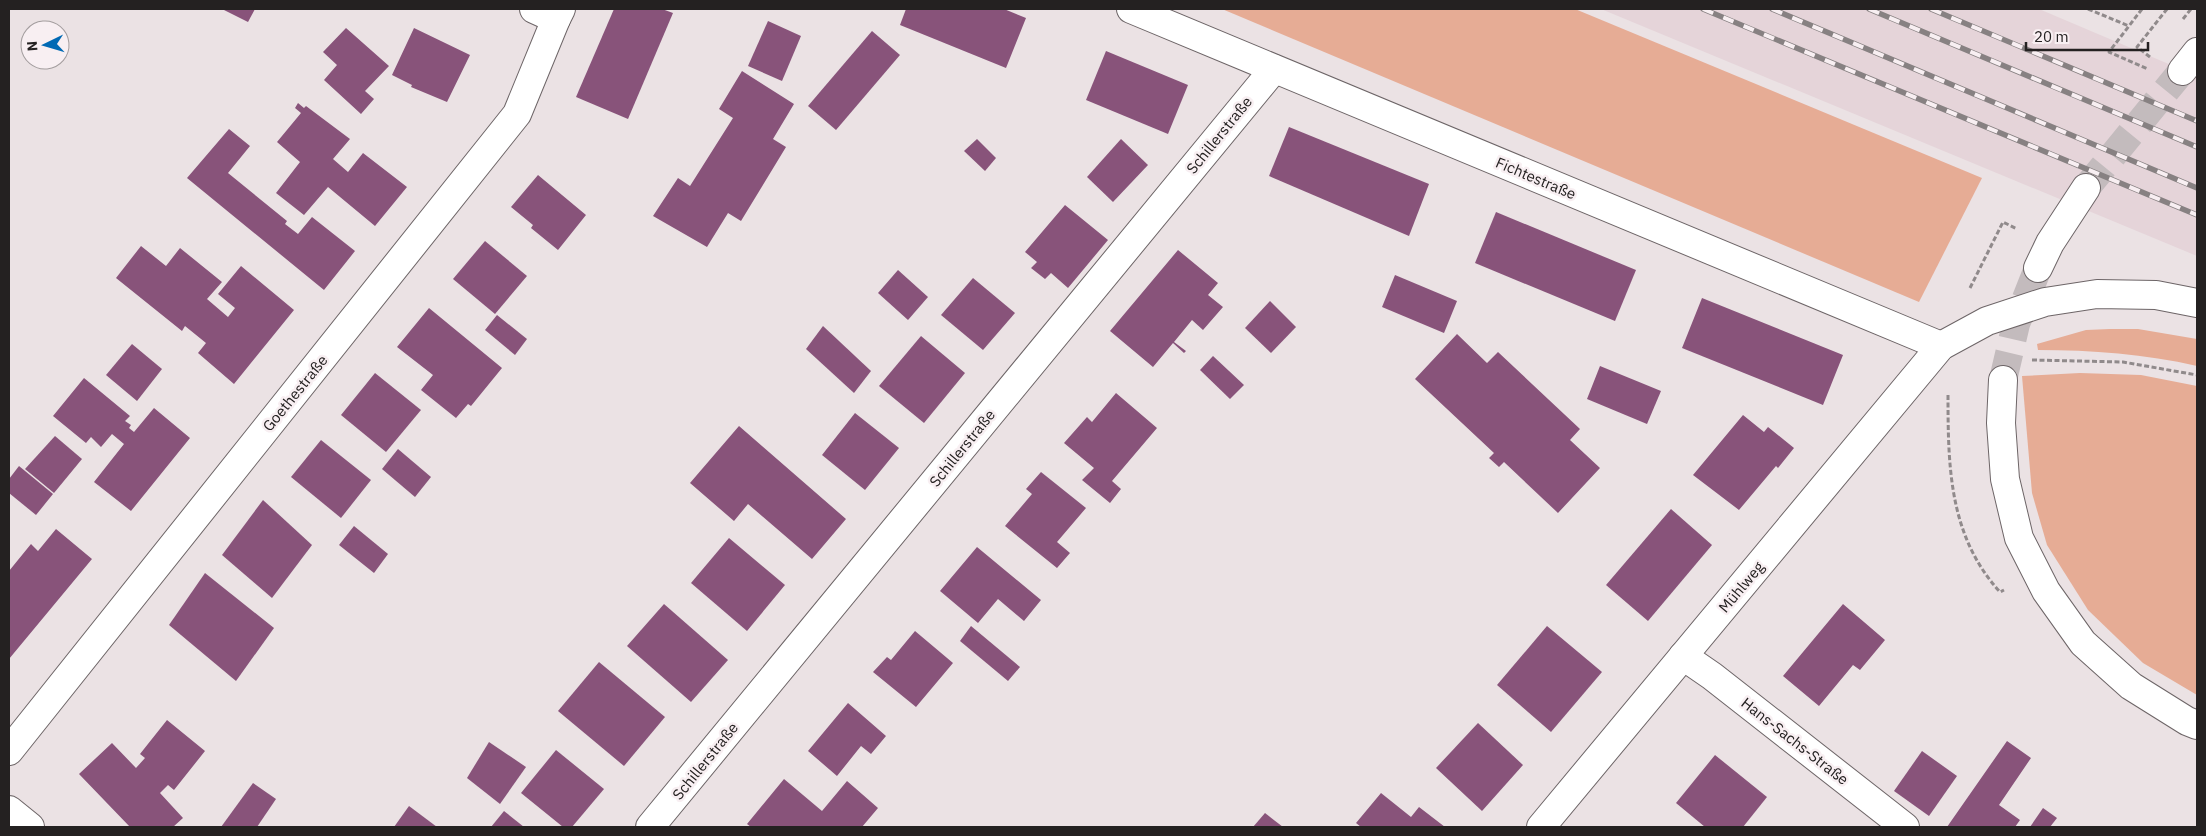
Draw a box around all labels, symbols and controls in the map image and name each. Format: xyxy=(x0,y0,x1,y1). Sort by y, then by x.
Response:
north arrow xyxy=(20,20,70,70)
scale bar xyxy=(2026,20,2148,52)
text: 20 m xyxy=(2034,27,2069,46)
text: N xyxy=(23,40,41,52)
street label: Schillerstraße xyxy=(1182,92,1256,178)
street label: Fichtestraße xyxy=(1493,153,1579,203)
street label: Goethestraße xyxy=(258,351,332,435)
street label: Schillerstraße xyxy=(925,405,999,491)
street label: Mühlweg xyxy=(1714,558,1768,616)
street label: Hans-Sachs-Straße xyxy=(1738,693,1852,789)
street label: Schillerstraße xyxy=(668,718,742,804)

